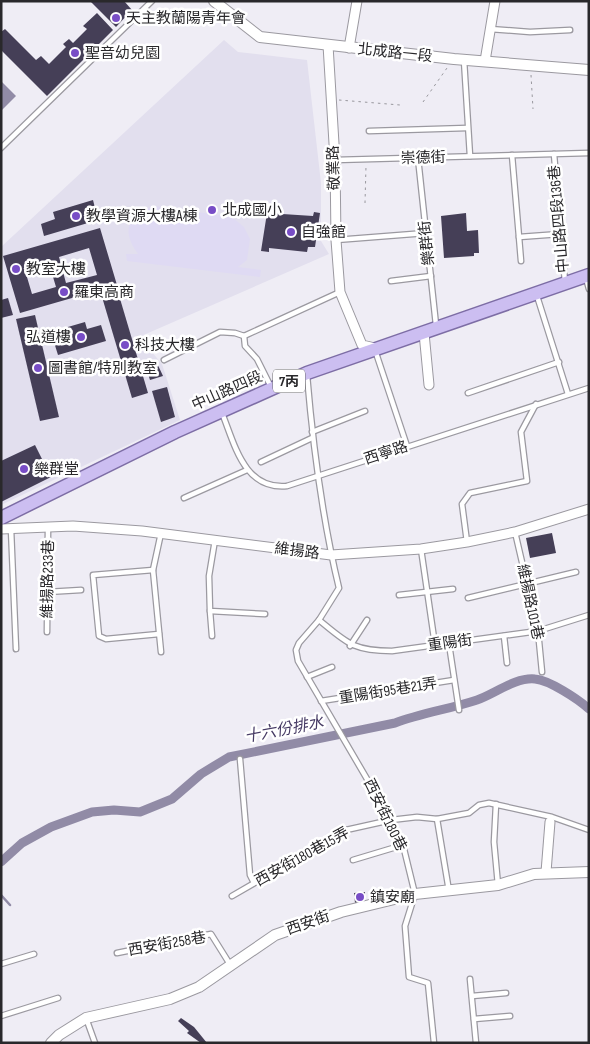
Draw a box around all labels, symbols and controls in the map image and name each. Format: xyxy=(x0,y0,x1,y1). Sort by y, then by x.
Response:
place label: 天主教蘭陽青年會 xyxy=(126,9,246,28)
marker: 天主教蘭陽青年會 xyxy=(110,12,122,24)
street label: 北成路一段 xyxy=(357,40,433,66)
place label: 聖音幼兒園 xyxy=(85,44,160,63)
marker: 聖音幼兒園 xyxy=(69,47,81,59)
street label: 敬業路 xyxy=(324,145,344,191)
street label: 崇德街 xyxy=(400,148,446,168)
street label: 中山路四段136巷 xyxy=(545,164,573,274)
place label: 北成國小 xyxy=(222,201,282,220)
marker: 北成國小 xyxy=(206,204,218,216)
place label: 教學資源大樓A棟 xyxy=(86,207,197,226)
marker: 教學資源大樓A棟 xyxy=(70,210,82,222)
street label: 樂群街 xyxy=(415,220,439,266)
place label: 自強館 xyxy=(301,223,346,242)
marker: 自強館 xyxy=(285,226,297,238)
place label: 教室大樓 xyxy=(26,260,86,279)
marker: 教室大樓 xyxy=(10,263,22,275)
place label: 羅東高商 xyxy=(74,283,134,302)
marker: 羅東高商 xyxy=(58,286,70,298)
place label: 弘道樓 xyxy=(26,328,71,347)
marker: 弘道樓 xyxy=(75,331,87,343)
place label: 科技大樓 xyxy=(135,336,195,355)
marker: 科技大樓 xyxy=(119,339,131,351)
place label: 圖書館/特別教室 xyxy=(48,359,157,378)
marker: 圖書館/特別教室 xyxy=(32,362,44,374)
street label: 中山路四段 xyxy=(189,367,265,415)
road number: 7丙 xyxy=(273,370,305,392)
street label: 西寧路 xyxy=(362,437,410,469)
place label: 樂群堂 xyxy=(34,460,79,479)
marker: 樂群堂 xyxy=(18,463,30,475)
street label: 維揚路233巷 xyxy=(38,539,58,619)
street label: 維揚路 xyxy=(274,539,320,563)
street label: 維揚路101巷 xyxy=(513,562,547,642)
street label: 重陽街 xyxy=(426,630,474,656)
street label: 重陽街95巷21弄 xyxy=(338,674,438,708)
water label: 十六份排水 xyxy=(243,713,326,747)
street label: 西安街180巷 xyxy=(359,776,411,854)
street label: 西安街180巷15弄 xyxy=(252,823,352,891)
place label: 鎮安廟 xyxy=(370,888,415,907)
marker: 鎮安廟 xyxy=(354,891,366,903)
street label: 西安街 xyxy=(284,907,332,939)
street label: 西安街258巷 xyxy=(127,928,207,960)

